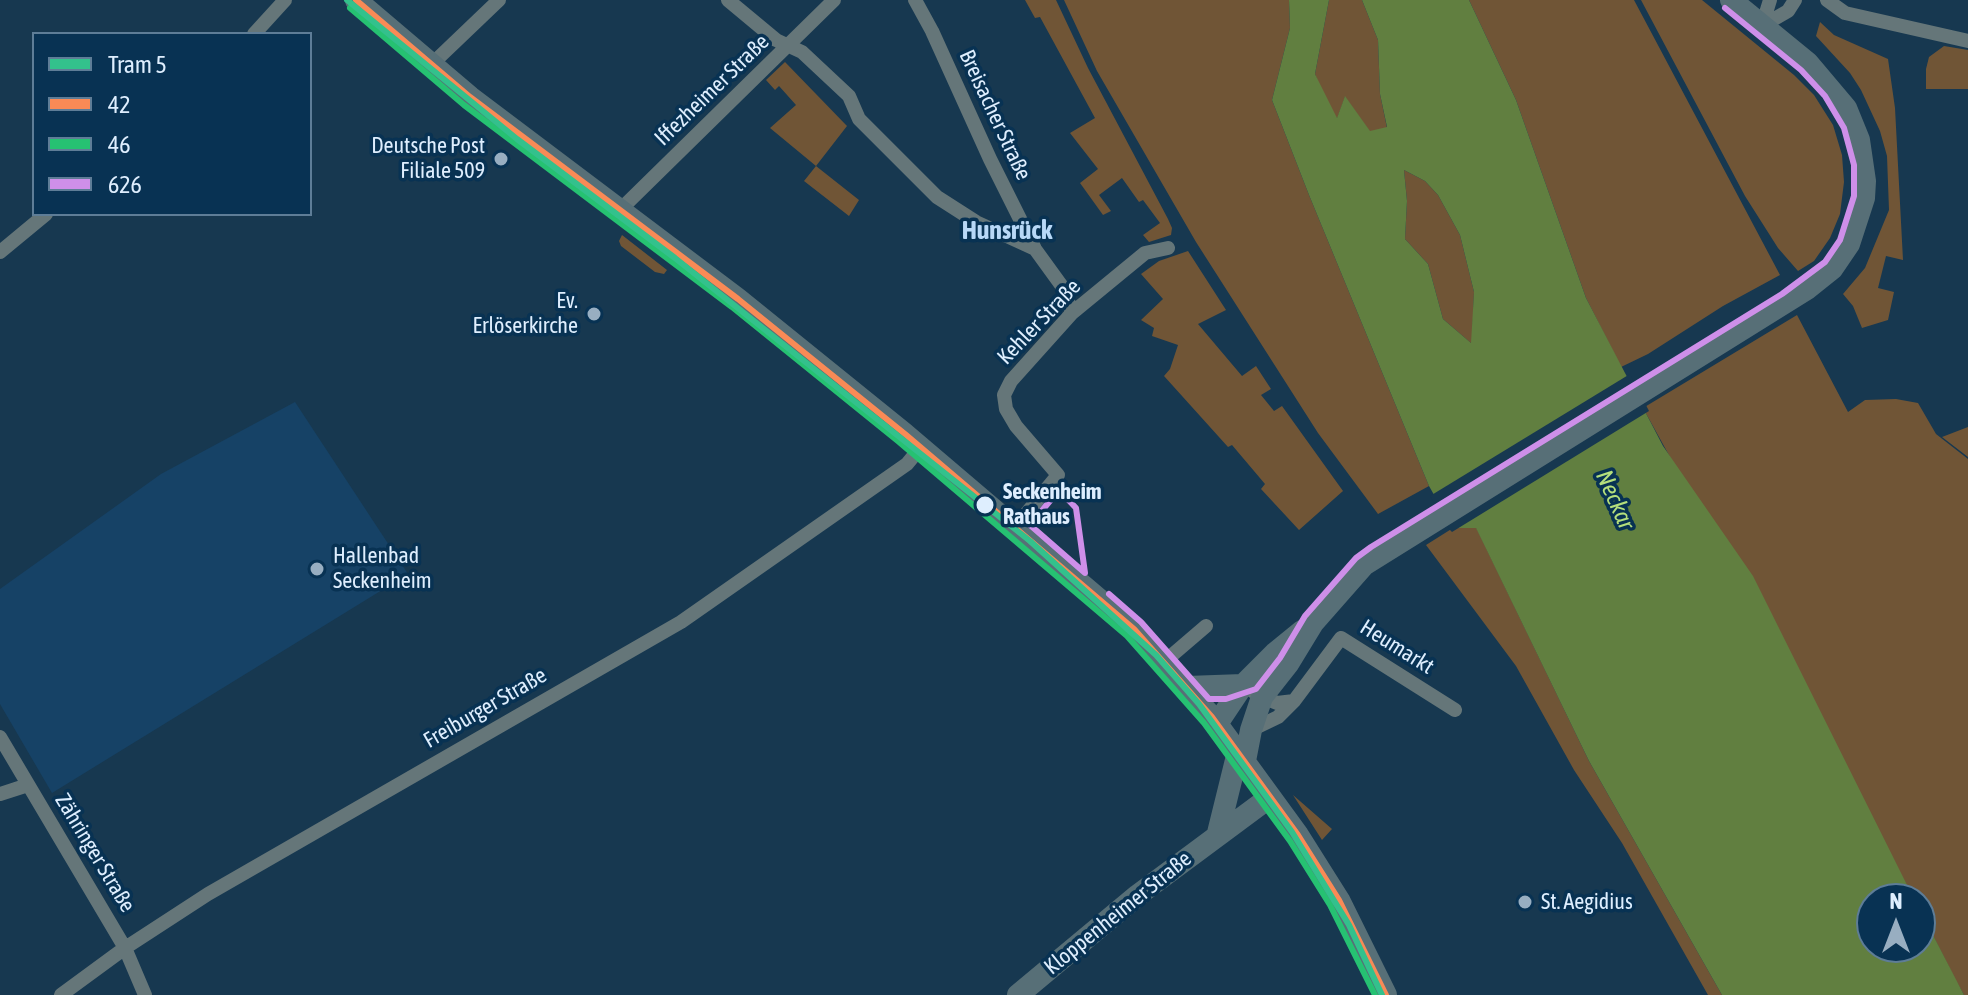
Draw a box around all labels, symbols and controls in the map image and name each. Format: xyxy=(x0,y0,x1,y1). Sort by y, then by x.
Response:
street label: Iffezheimer Straße xyxy=(649,29,775,151)
legend xyxy=(32,32,312,216)
street label: Breisacher Straße xyxy=(953,46,1037,184)
text: Tram 5 xyxy=(108,51,167,78)
text: 42 xyxy=(108,91,131,118)
text: 46 xyxy=(108,131,131,158)
place label: Deutsche Post Filiale 509 xyxy=(371,133,485,184)
marker: Deutsche Post Filiale 509 xyxy=(492,150,510,168)
text: 626 xyxy=(108,171,142,198)
district label: Hunsrück xyxy=(962,215,1052,247)
street label: Kehler Straße xyxy=(992,274,1086,370)
place label: Ev. Erlöserkirche xyxy=(473,288,578,340)
marker: Ev. Erlöserkirche xyxy=(585,305,603,323)
water label: Neckar xyxy=(1589,466,1641,534)
place label: Seckenheim Rathaus xyxy=(1003,479,1102,530)
marker: Seckenheim Rathaus xyxy=(974,494,996,516)
place label: Hallenbad Seckenheim xyxy=(333,543,432,594)
marker: Hallenbad Seckenheim xyxy=(308,560,326,578)
street label: Heumarkt xyxy=(1355,614,1439,680)
street label: Freiburger Straße xyxy=(419,662,551,754)
street label: Zähringer Straße xyxy=(49,789,141,917)
street label: Kloppenheimer Straße xyxy=(1039,846,1197,980)
north arrow xyxy=(1856,883,1936,963)
text: N xyxy=(1890,888,1902,914)
place label: St. Aegidius xyxy=(1541,889,1633,915)
marker: St. Aegidius xyxy=(1516,893,1534,911)

